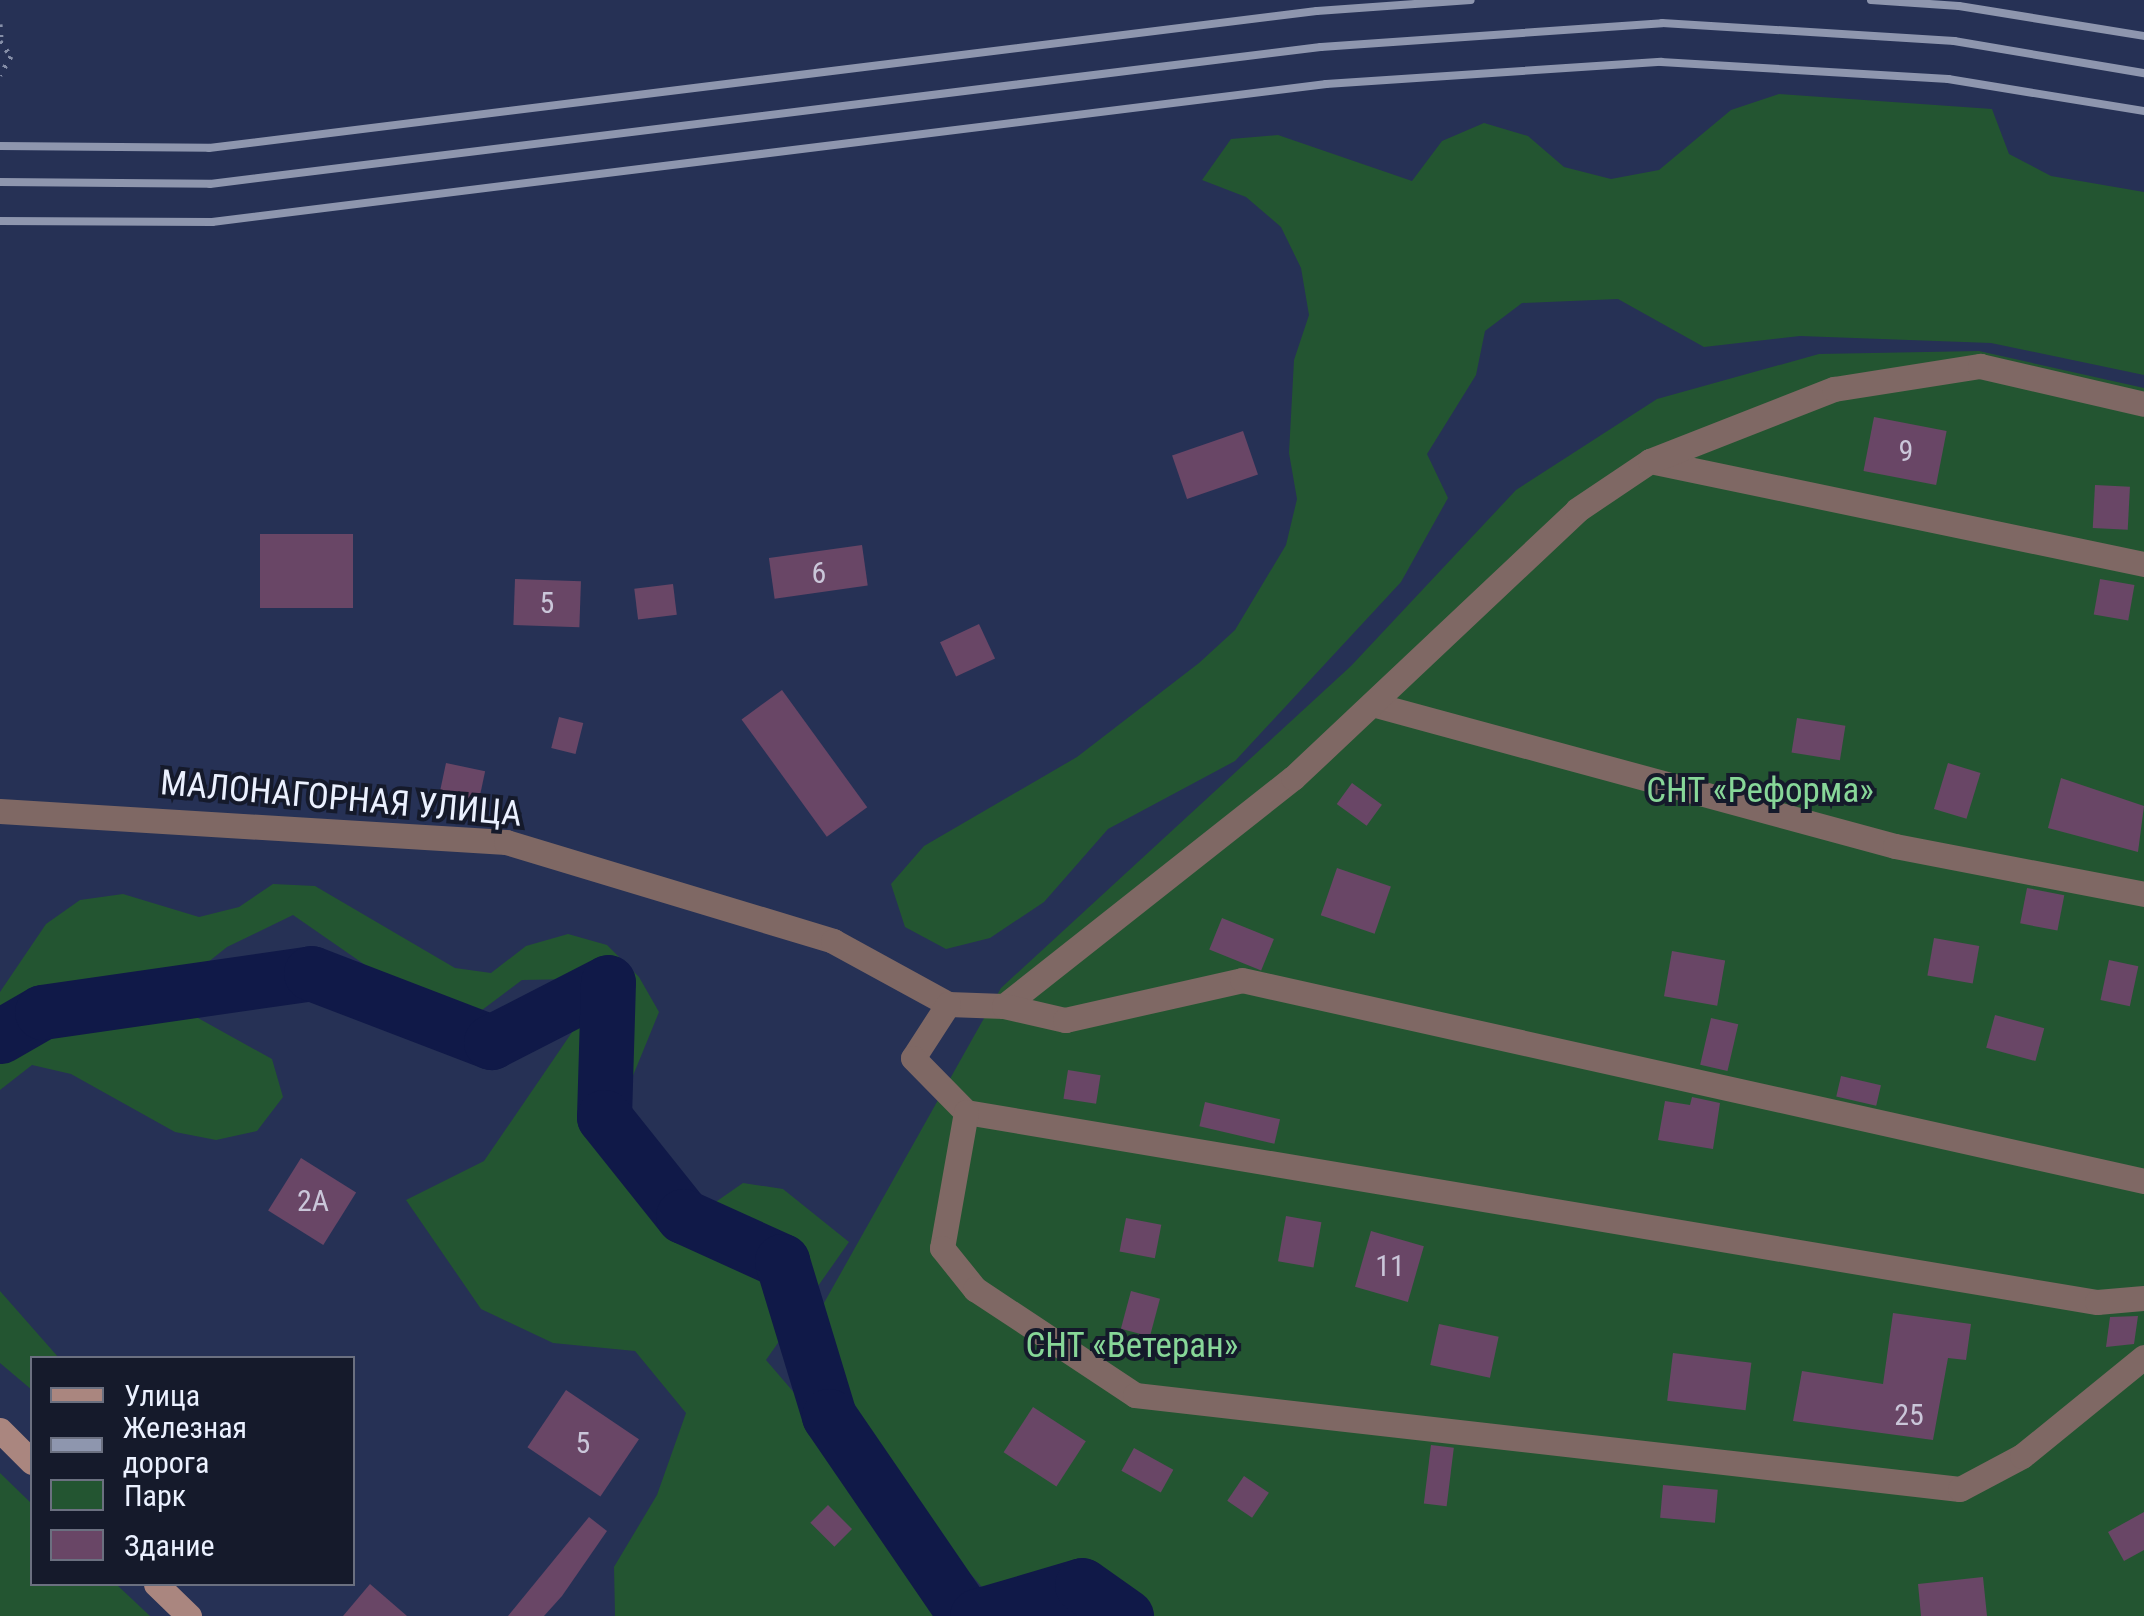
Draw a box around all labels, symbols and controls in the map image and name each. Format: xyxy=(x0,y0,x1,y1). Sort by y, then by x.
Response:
house number: 9 xyxy=(1899,433,1913,469)
house number: 6 xyxy=(812,555,826,591)
house number: 5 xyxy=(540,585,554,621)
street label: МАЛОНАГОРНАЯ УЛИЦА xyxy=(159,762,523,836)
park label: СНТ «Реформа» xyxy=(1646,770,1874,812)
house number: 2А xyxy=(297,1183,329,1219)
house number: 11 xyxy=(1375,1248,1405,1284)
park label: СНТ «Ветеран» xyxy=(1025,1325,1239,1367)
legend xyxy=(30,1356,355,1586)
text: Улица xyxy=(124,1378,200,1413)
house number: 25 xyxy=(1894,1397,1924,1433)
text: Железная дорога xyxy=(123,1410,247,1480)
house number: 5 xyxy=(576,1425,590,1461)
text: Парк xyxy=(124,1478,186,1513)
text: Здание xyxy=(124,1528,215,1563)

